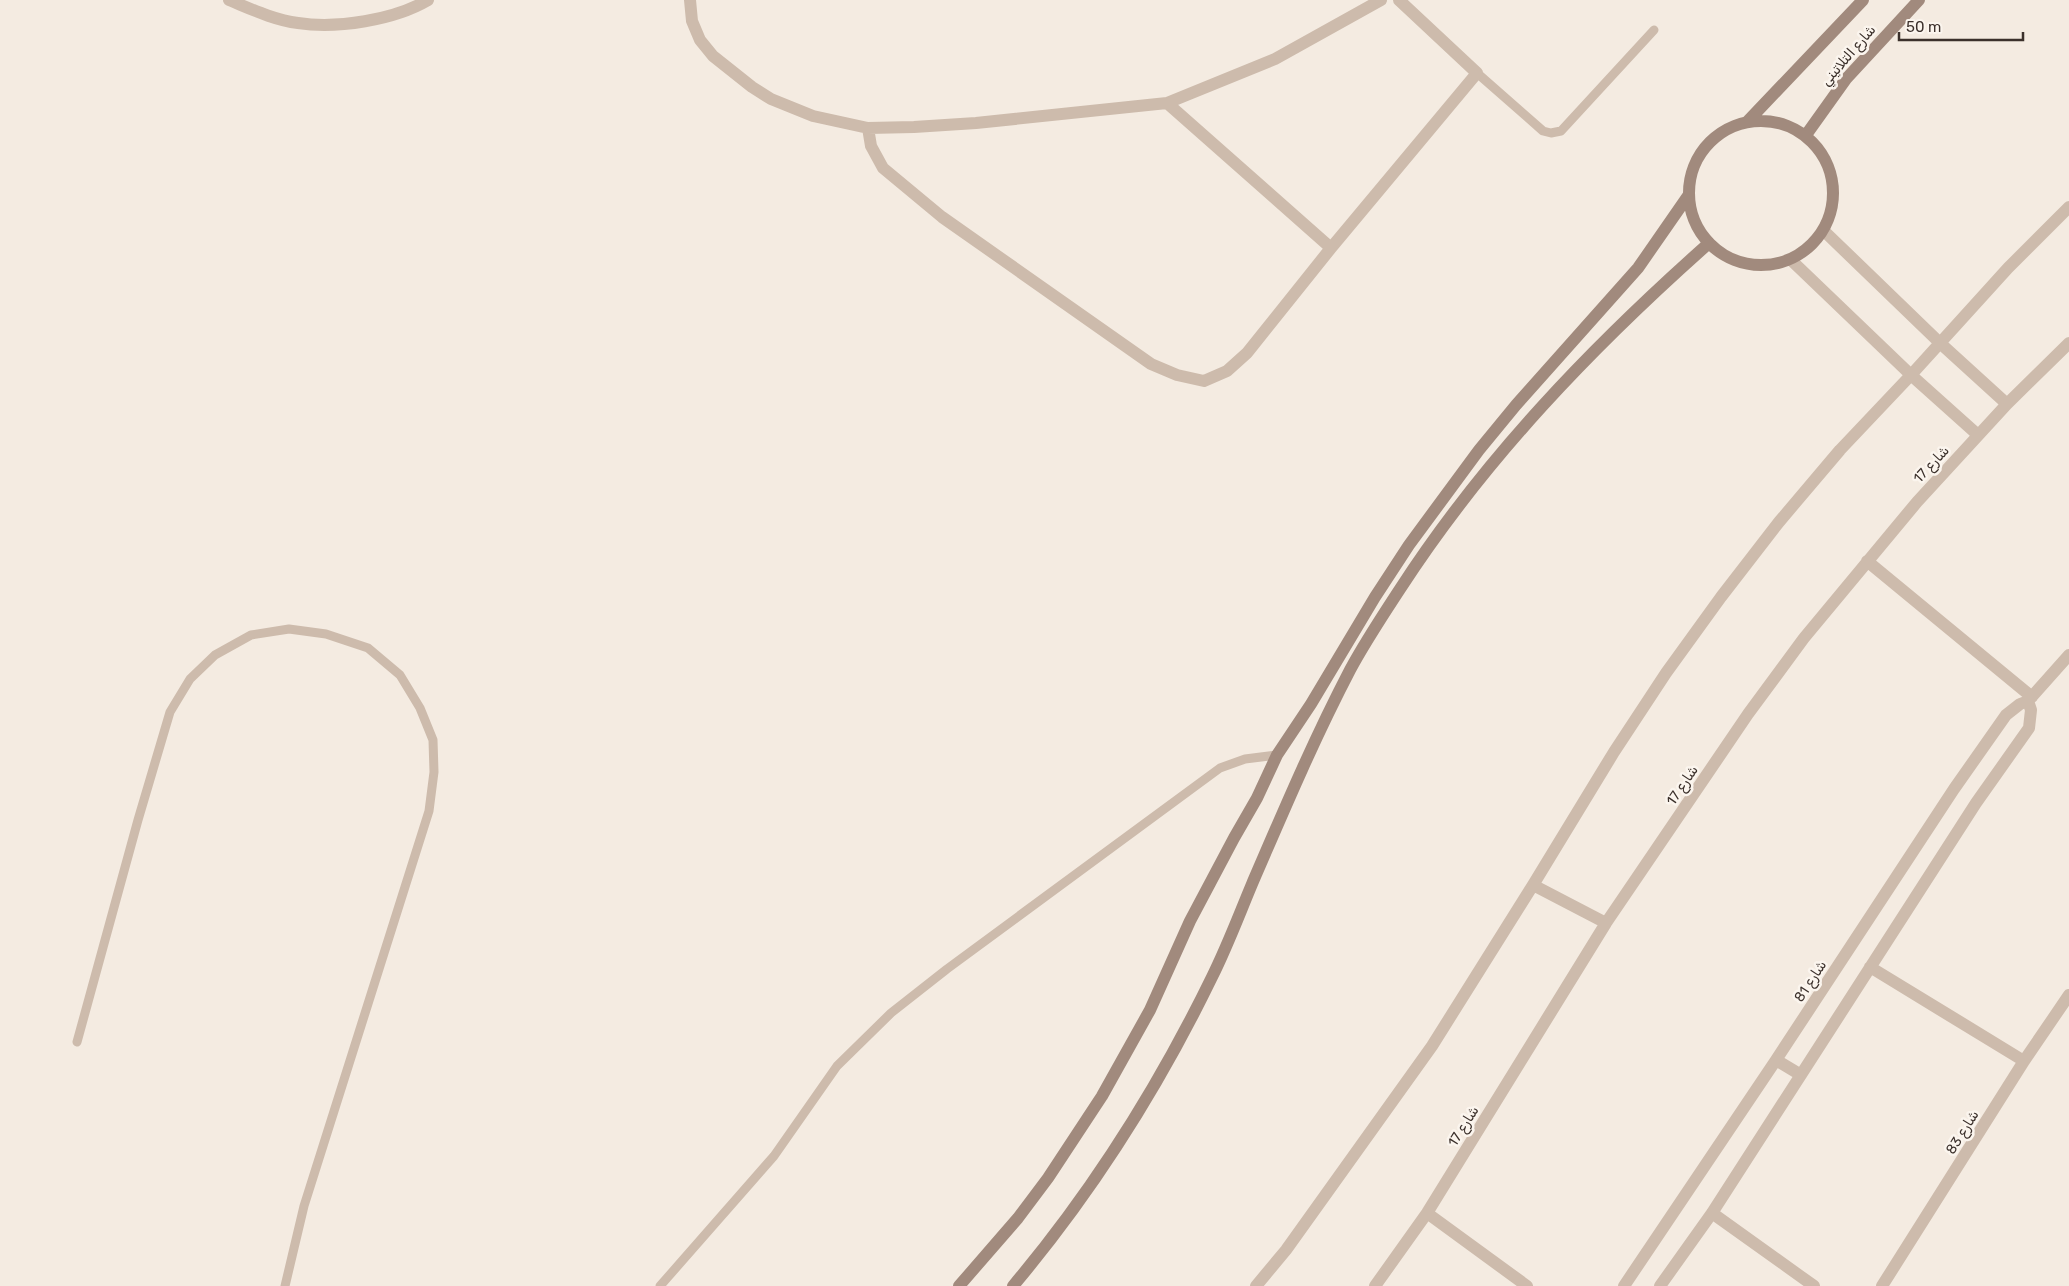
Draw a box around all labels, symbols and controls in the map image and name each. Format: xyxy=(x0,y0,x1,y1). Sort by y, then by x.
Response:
scale bar xyxy=(1899,10,2023,42)
text: 50 m xyxy=(1906,18,1941,36)
street label: شارع التلاتيني xyxy=(1817,21,1881,91)
street label: شارع 17 xyxy=(1910,442,1954,488)
street label: شارع 17 xyxy=(1663,762,1704,810)
street label: شارع 81 xyxy=(1791,957,1832,1006)
street label: شارع 17 xyxy=(1444,1103,1484,1151)
street label: شارع 83 xyxy=(1942,1107,1984,1158)

